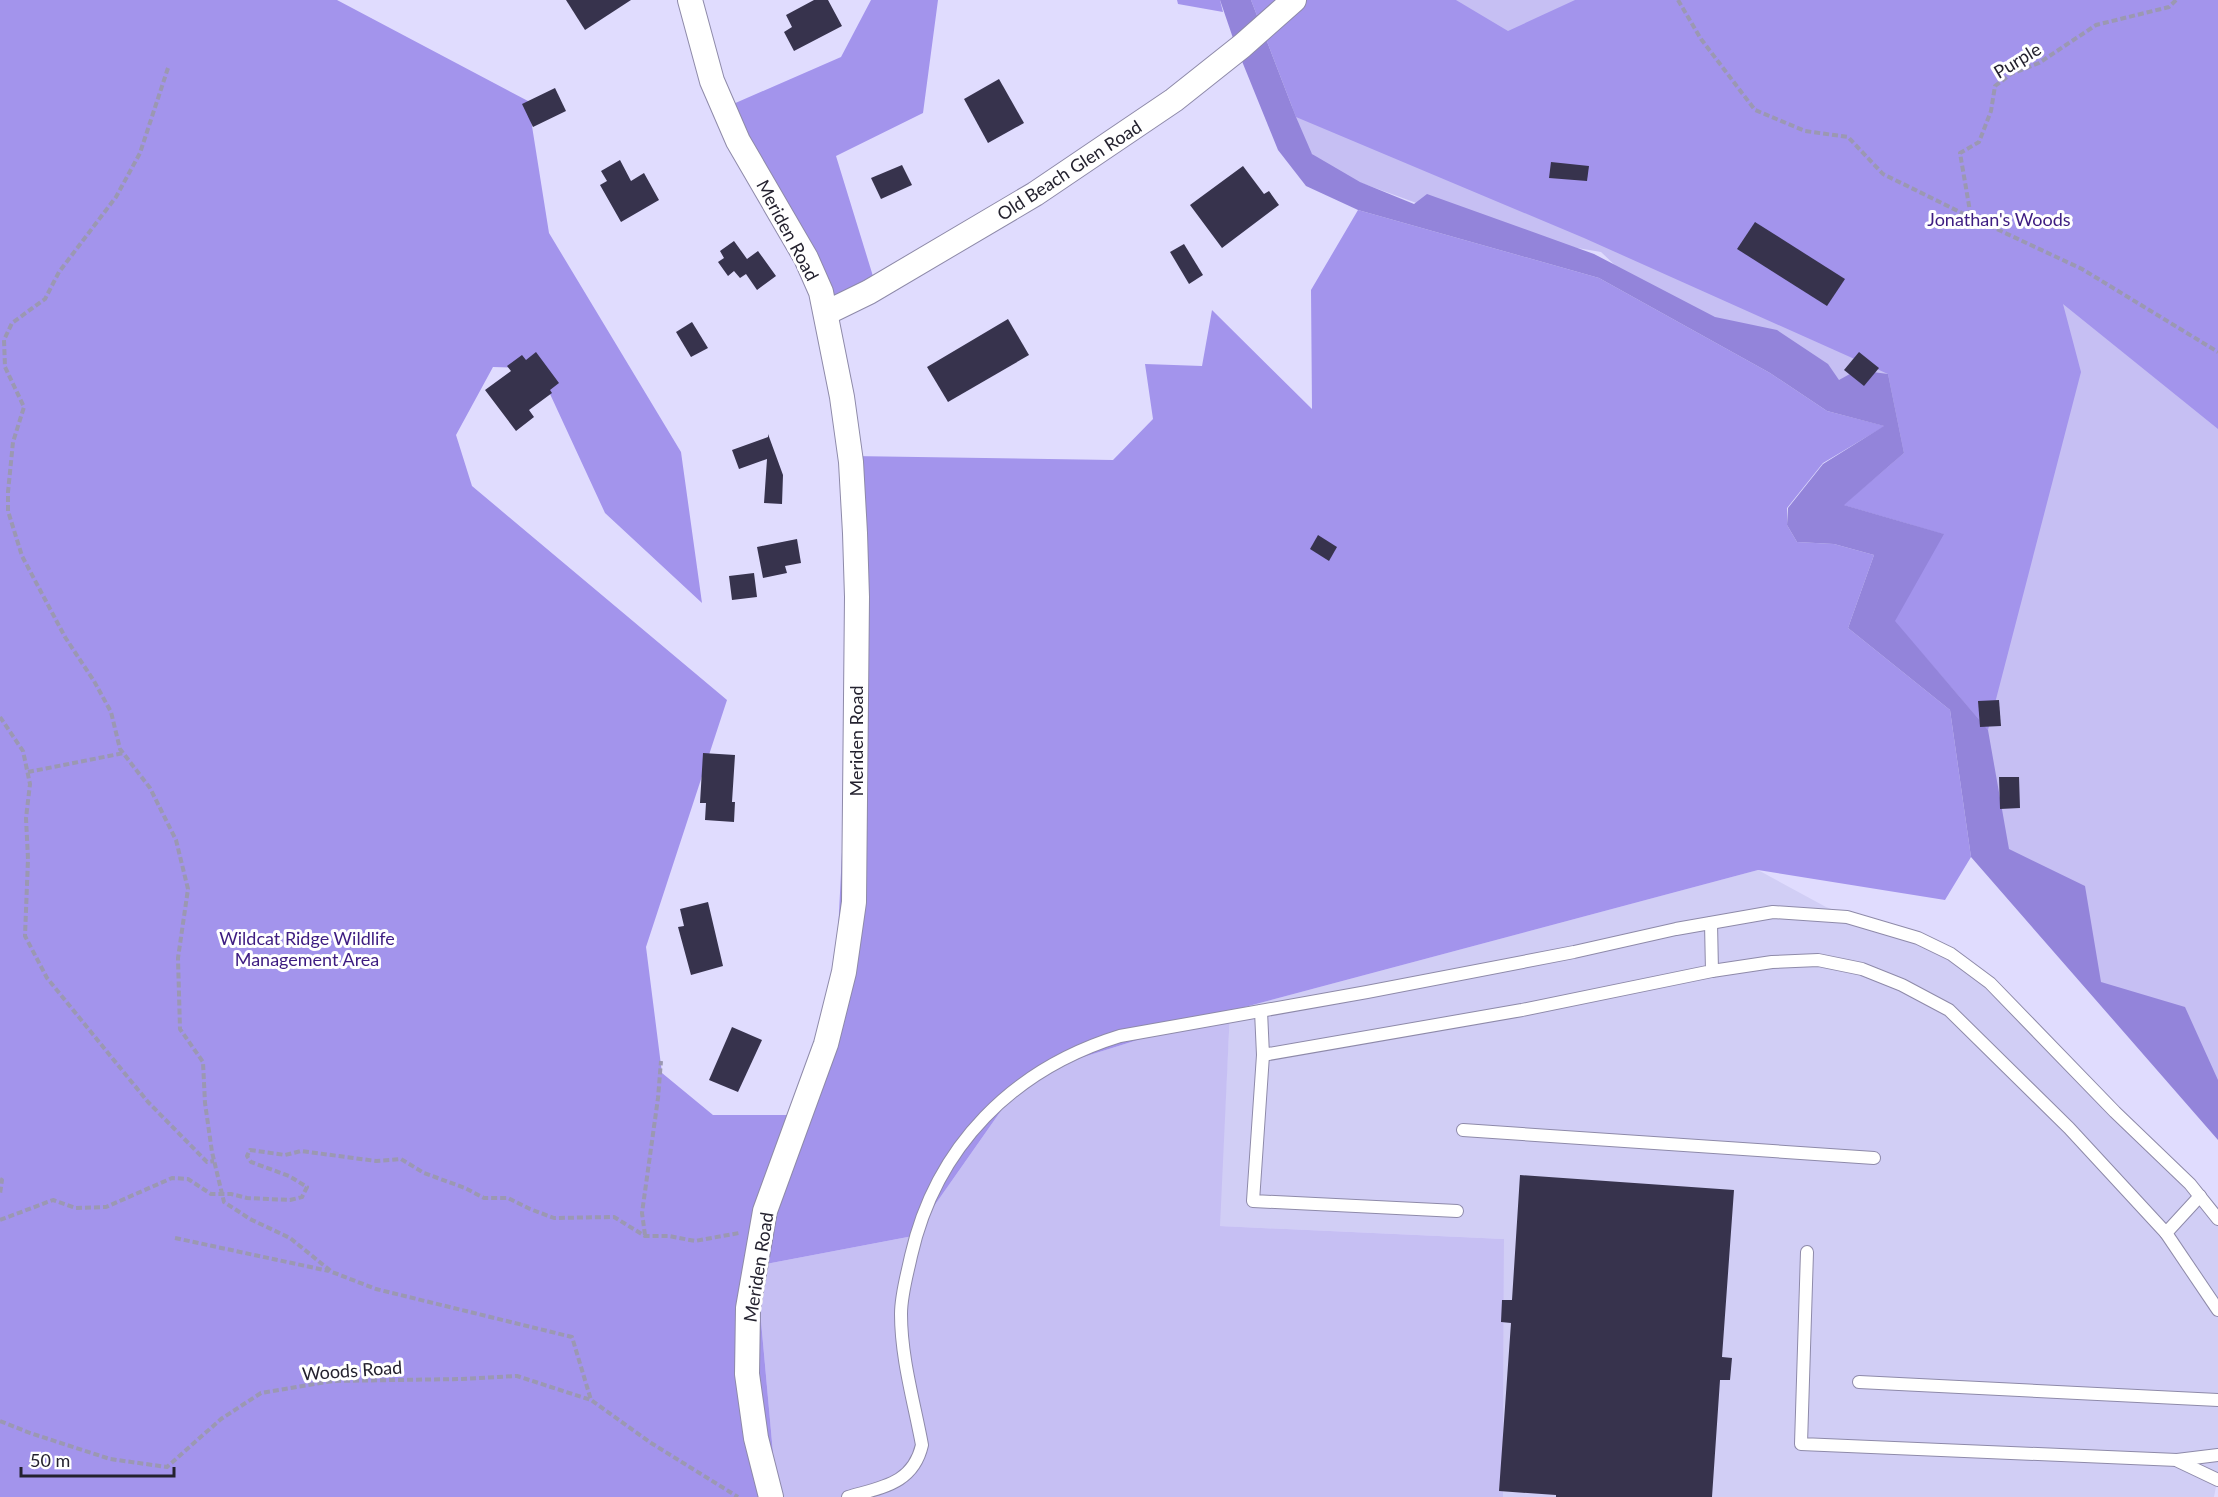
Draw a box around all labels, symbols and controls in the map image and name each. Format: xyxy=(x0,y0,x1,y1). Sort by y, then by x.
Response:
street label: Purple xyxy=(1989,37,2045,83)
street label: Old Beach Glen Road xyxy=(993,115,1145,225)
street label: Meriden Road xyxy=(752,176,824,284)
park label: Jonathan's Woods xyxy=(1927,208,2071,230)
street label: Meriden Road xyxy=(845,686,867,796)
park label: Wildcat Ridge Wildlife Management Area xyxy=(219,927,395,970)
street label: Meriden Road xyxy=(738,1210,778,1324)
street label: Woods Road xyxy=(301,1356,403,1384)
scale bar xyxy=(21,1440,174,1478)
text: 50 m xyxy=(30,1449,70,1471)

